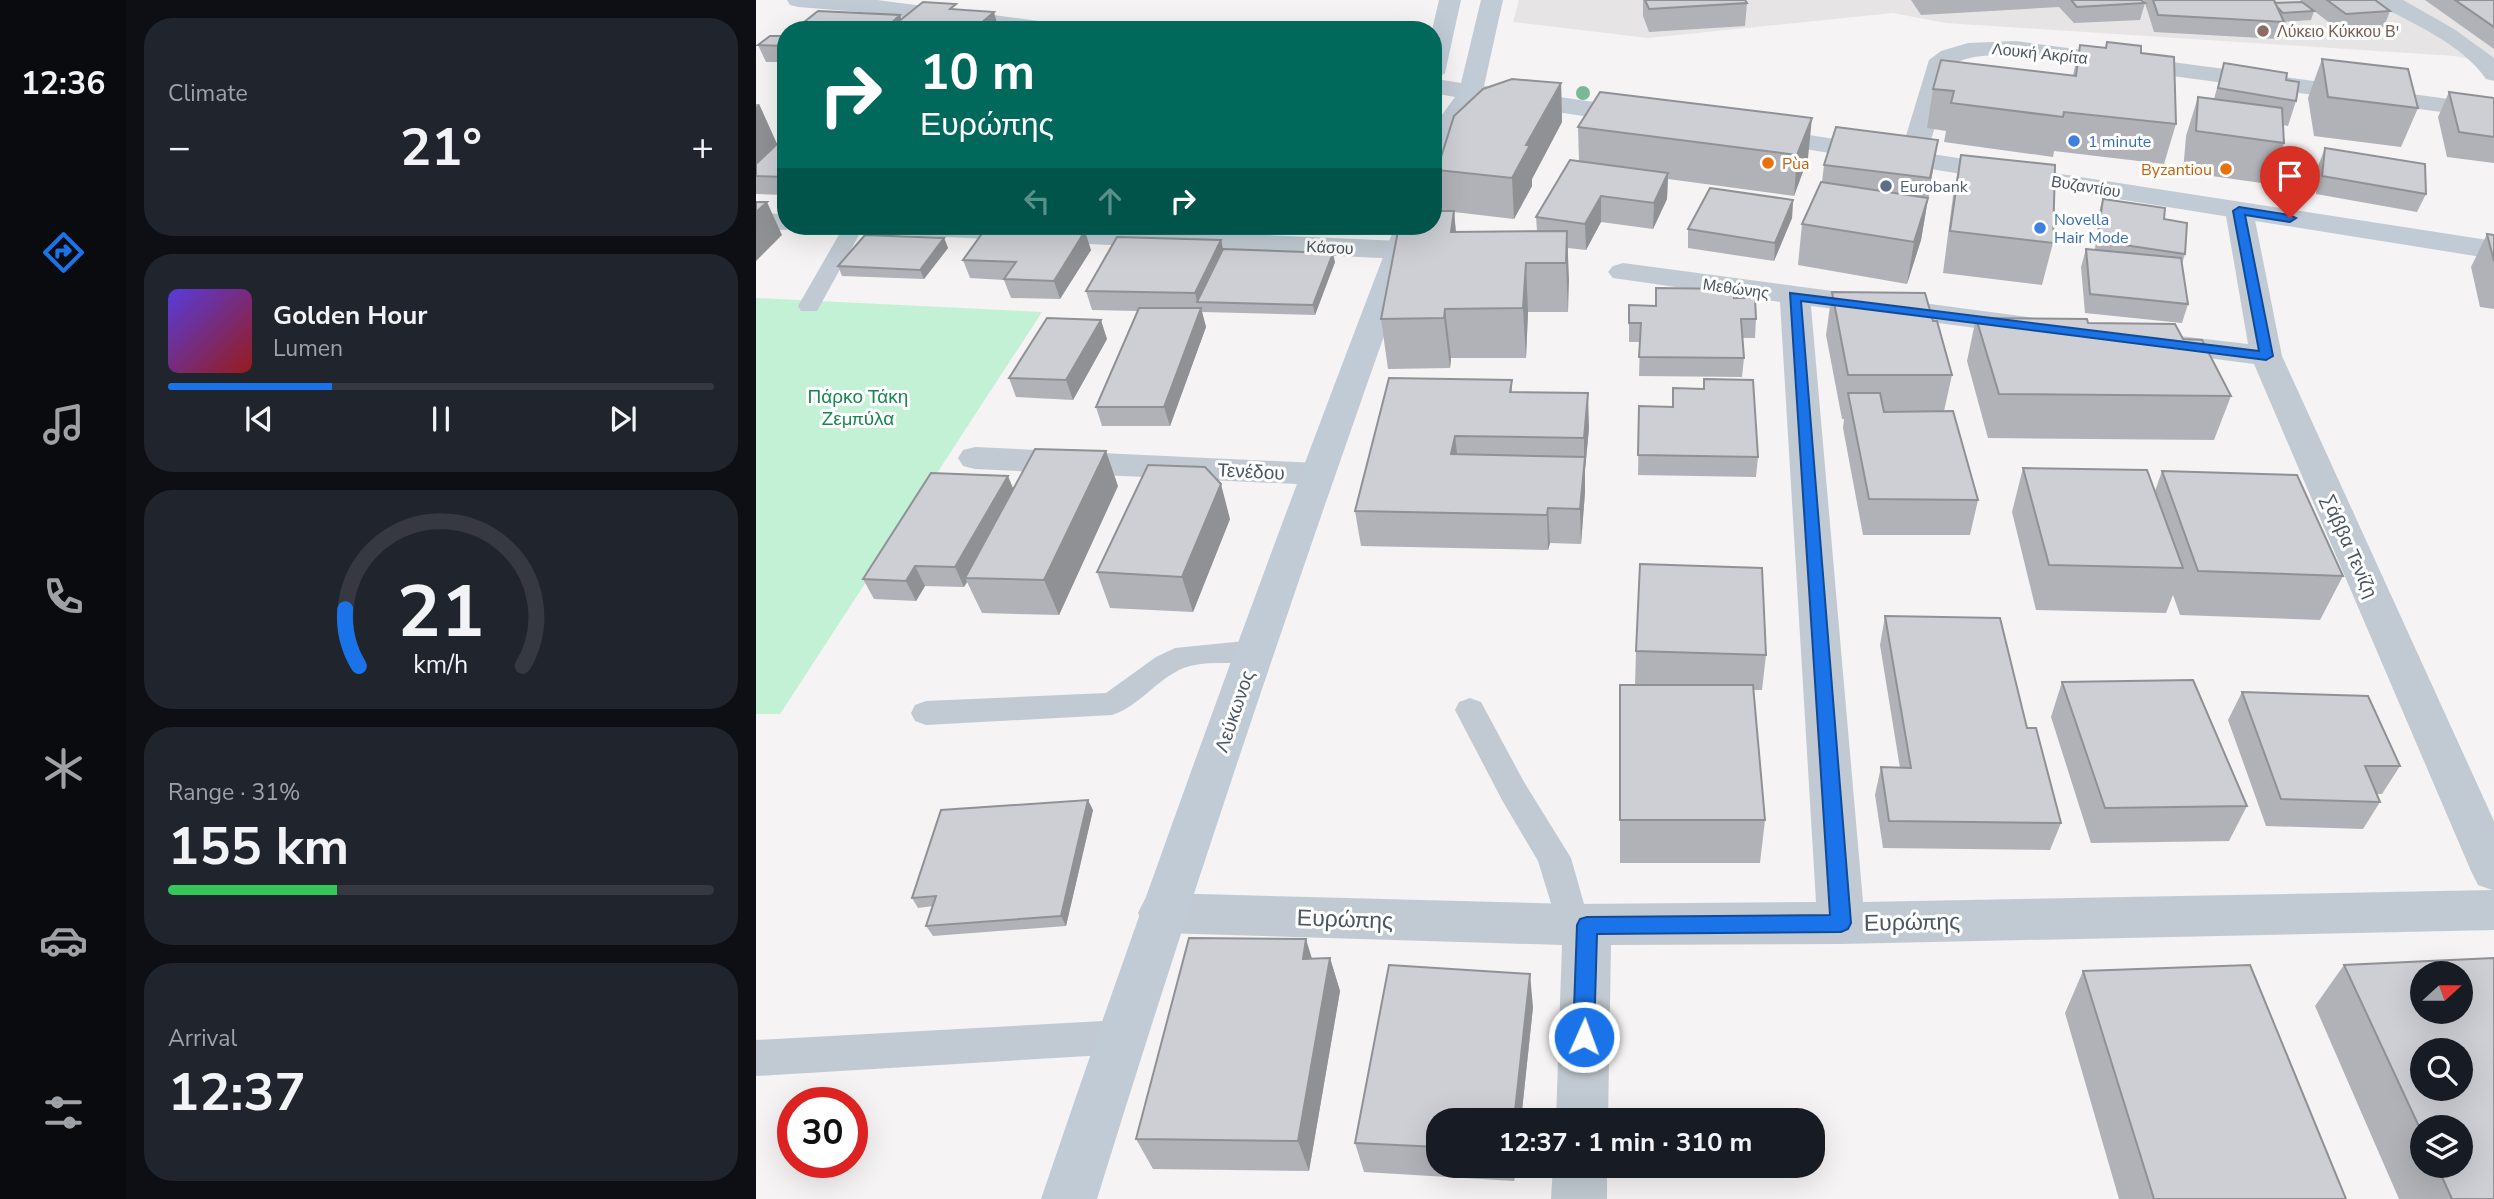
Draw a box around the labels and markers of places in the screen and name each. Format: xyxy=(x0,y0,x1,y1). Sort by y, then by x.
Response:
place label: Λύκειο Κύκκου Β' xyxy=(2277,21,2399,43)
marker: Λύκειο Κύκκου Β' xyxy=(2255,23,2271,39)
place label: 1 minute xyxy=(2088,131,2151,153)
marker: 1 minute xyxy=(2066,133,2082,149)
pin xyxy=(2260,146,2320,218)
place label: Pùa xyxy=(1782,153,1809,175)
marker: Pùa xyxy=(1760,155,1776,171)
place label: Byzantiou xyxy=(2141,159,2212,181)
marker: Byzantiou xyxy=(2218,161,2234,177)
place label: Eurobank xyxy=(1900,176,1969,198)
marker: Eurobank xyxy=(1878,178,1894,194)
place label: Novella Hair Mode xyxy=(2054,209,2129,249)
marker: Novella Hair Mode xyxy=(2032,220,2048,236)

